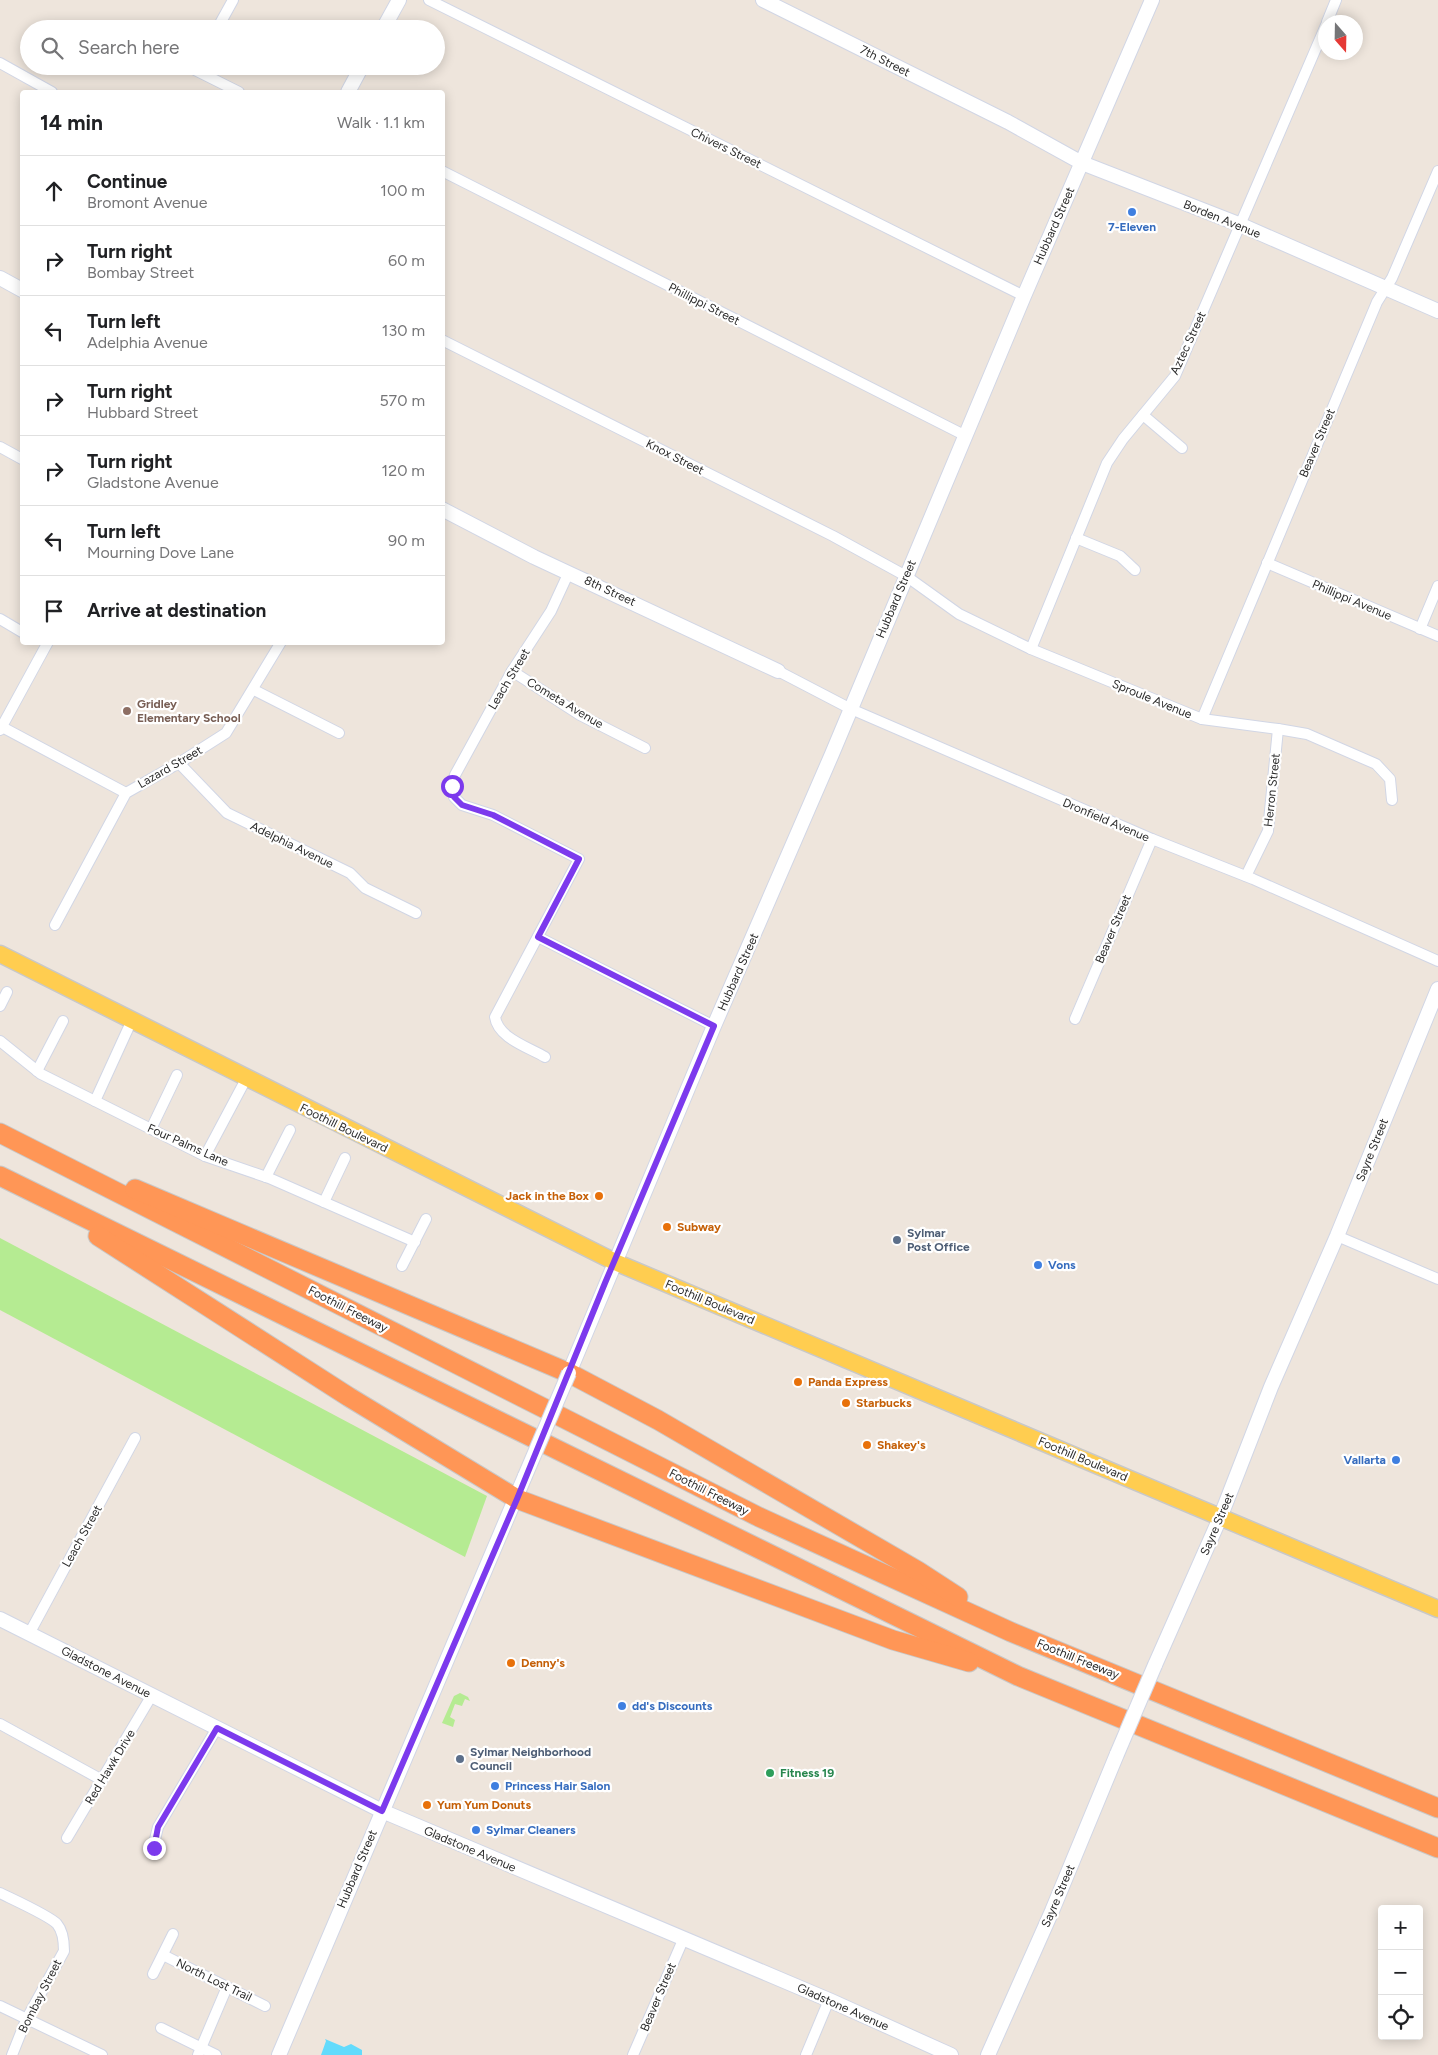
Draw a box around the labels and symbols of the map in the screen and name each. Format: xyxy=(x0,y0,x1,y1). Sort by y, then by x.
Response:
north arrow xyxy=(1318,15,1363,60)
street label: 7th Street xyxy=(858,42,913,80)
street label: Chivers Street xyxy=(688,125,764,171)
street label: Hubbard Street xyxy=(1031,185,1078,267)
street label: Borden Avenue xyxy=(1181,197,1263,241)
marker: 7-Eleven xyxy=(1126,206,1138,218)
place label: 7-Eleven xyxy=(1108,220,1156,234)
street label: Phillippi Street xyxy=(666,280,742,328)
street label: Aztec Street xyxy=(1167,309,1209,377)
street label: Beaver Street xyxy=(1296,406,1338,479)
street label: Knox Street xyxy=(644,436,707,478)
street label: Hubbard Street xyxy=(873,557,919,640)
street label: 8th Street xyxy=(582,573,638,609)
street label: Phillippi Avenue xyxy=(1310,577,1394,623)
street label: Leach Street xyxy=(485,646,533,712)
street label: Cometa Avenue xyxy=(524,675,606,732)
street label: Sproule Avenue xyxy=(1110,677,1194,722)
place label: Gridley Elementary School xyxy=(137,697,241,725)
marker: Gridley Elementary School xyxy=(121,705,133,717)
street label: Lazard Street xyxy=(135,743,205,791)
street label: Herron Street xyxy=(1261,752,1283,827)
route start xyxy=(441,775,464,798)
street label: Dronfield Avenue xyxy=(1060,795,1152,845)
street label: Adelphia Avenue xyxy=(248,819,336,871)
street label: Beaver Street xyxy=(1092,892,1134,965)
street label: Hubbard Street xyxy=(715,931,762,1013)
street label: Foothill Boulevard xyxy=(298,1101,390,1155)
street label: Sayre Street xyxy=(1353,1116,1391,1184)
street label: Four Palms Lane xyxy=(145,1121,231,1169)
place label: Jack in the Box xyxy=(506,1189,590,1203)
marker: Jack in the Box xyxy=(593,1190,605,1202)
place label: Subway xyxy=(677,1220,721,1234)
marker: Subway xyxy=(661,1221,673,1233)
place label: Sylmar Post Office xyxy=(907,1226,970,1254)
marker: Sylmar Post Office xyxy=(891,1234,903,1246)
place label: Vons xyxy=(1048,1258,1076,1272)
marker: Vons xyxy=(1032,1259,1044,1271)
street label: Foothill Boulevard xyxy=(663,1277,757,1327)
street label: Foothill Freeway xyxy=(306,1283,391,1335)
place label: Panda Express xyxy=(808,1375,888,1389)
marker: Panda Express xyxy=(792,1376,804,1388)
place label: Starbucks xyxy=(856,1396,912,1410)
marker: Starbucks xyxy=(840,1397,852,1409)
street label: Foothill Boulevard xyxy=(1036,1434,1130,1484)
place label: Shakey's xyxy=(877,1438,926,1452)
marker: Shakey's xyxy=(861,1439,873,1451)
place label: Vallarta xyxy=(1343,1453,1386,1467)
marker: Vallarta xyxy=(1390,1454,1402,1466)
street label: Foothill Freeway xyxy=(667,1466,752,1518)
street label: Sayre Street xyxy=(1197,1490,1237,1558)
street label: Leach Street xyxy=(59,1502,105,1569)
street label: Foothill Freeway xyxy=(1035,1636,1122,1682)
street label: Gladstone Avenue xyxy=(59,1643,154,1701)
place label: Denny's xyxy=(521,1656,565,1670)
marker: Denny's xyxy=(505,1657,517,1669)
place label: dd's Discounts xyxy=(632,1699,713,1713)
marker: dd's Discounts xyxy=(616,1700,628,1712)
street label: Red Hawk Drive xyxy=(82,1727,138,1807)
place label: Sylmar Neighborhood Council xyxy=(470,1745,591,1773)
marker: Sylmar Neighborhood Council xyxy=(454,1753,466,1765)
place label: Fitness 19 xyxy=(780,1766,834,1780)
marker: Fitness 19 xyxy=(764,1767,776,1779)
place label: Princess Hair Salon xyxy=(505,1779,610,1793)
marker: Princess Hair Salon xyxy=(489,1780,501,1792)
place label: Yum Yum Donuts xyxy=(437,1798,531,1812)
marker: Yum Yum Donuts xyxy=(421,1799,433,1811)
street label: Gladstone Avenue xyxy=(422,1823,519,1875)
place label: Sylmar Cleaners xyxy=(486,1823,576,1837)
marker: Sylmar Cleaners xyxy=(470,1824,482,1836)
street label: Hubbard Street xyxy=(334,1827,380,1910)
route end xyxy=(143,1837,166,1860)
street label: Sayre Street xyxy=(1038,1862,1078,1930)
street label: North Lost Trail xyxy=(174,1956,254,2004)
street label: Bombay Street xyxy=(16,1957,65,2035)
street label: Beaver Street xyxy=(637,1960,679,2033)
street label: Gladstone Avenue xyxy=(795,1981,891,2034)

